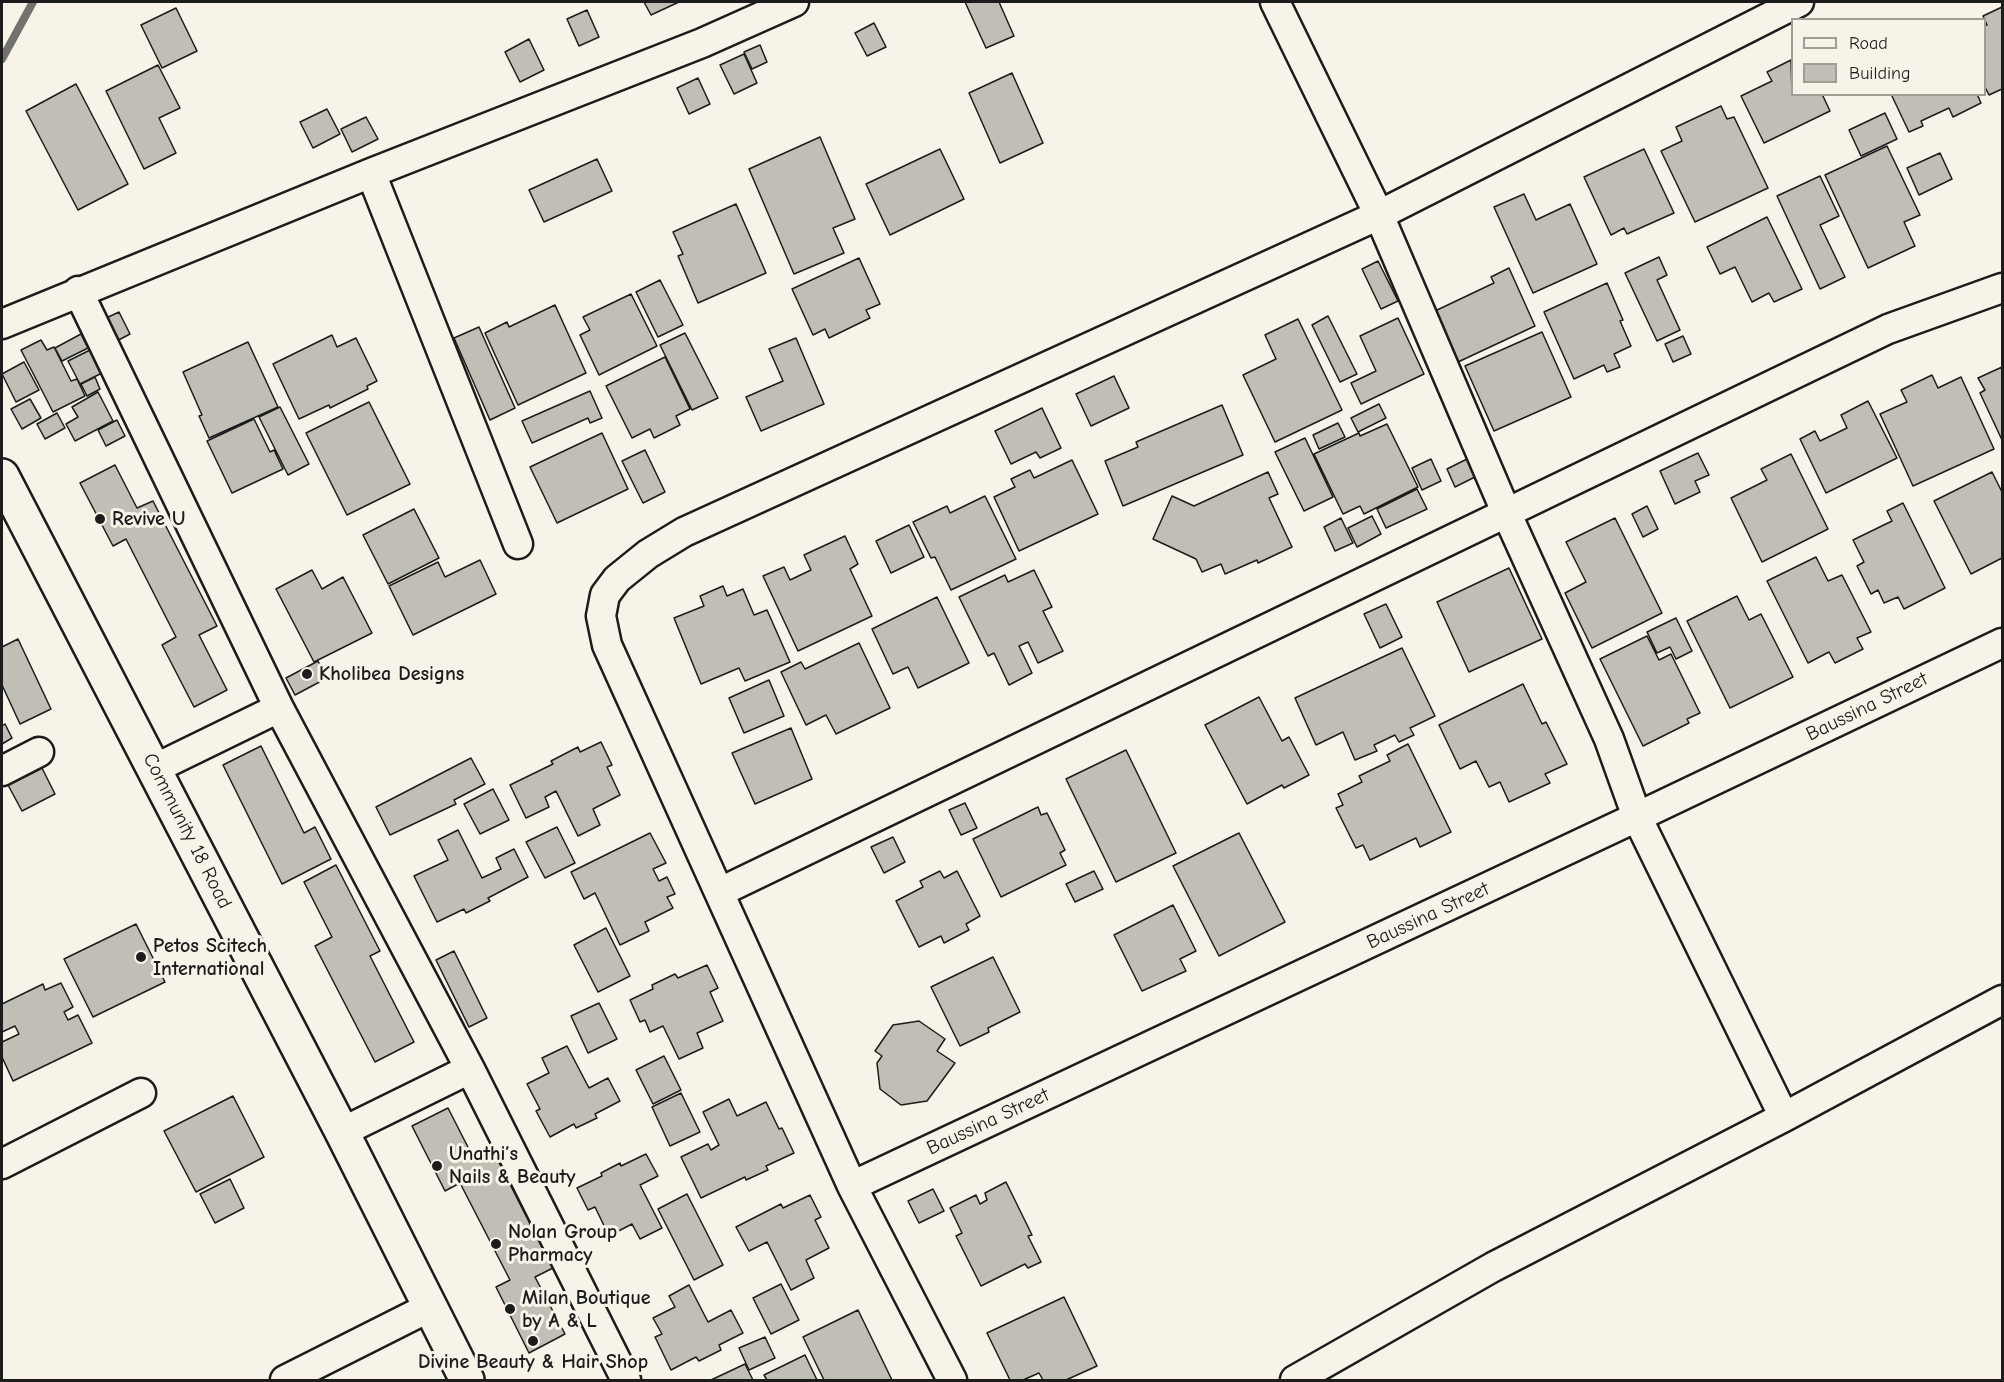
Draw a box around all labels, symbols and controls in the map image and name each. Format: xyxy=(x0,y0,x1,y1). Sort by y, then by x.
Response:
legend xyxy=(1791,18,1986,96)
text: Road xyxy=(1849,33,1888,54)
text: Building xyxy=(1849,63,1911,84)
place label: Revive U xyxy=(112,507,185,531)
marker: Revive U xyxy=(93,512,107,526)
place label: Kholibea Designs xyxy=(319,662,464,686)
marker: Kholibea Designs xyxy=(300,667,314,681)
street label: Baussina Street xyxy=(1802,667,1932,747)
street label: Community 18 Road xyxy=(137,749,237,913)
street label: Baussina Street xyxy=(1363,877,1493,955)
place label: Petos Scitech International xyxy=(153,934,267,981)
marker: Petos Scitech International xyxy=(134,950,148,964)
street label: Baussina Street xyxy=(923,1083,1053,1161)
place label: Unathi’s Nails & Beauty xyxy=(449,1142,575,1189)
marker: Unathi’s Nails & Beauty xyxy=(430,1159,444,1173)
place label: Nolan Group Pharmacy xyxy=(508,1220,617,1267)
marker: Nolan Group Pharmacy xyxy=(489,1237,503,1251)
place label: Milan Boutique by A & L xyxy=(522,1286,651,1333)
marker: Milan Boutique by A & L xyxy=(503,1302,517,1316)
marker: Divine Beauty & Hair Shop xyxy=(526,1334,540,1348)
place label: Divine Beauty & Hair Shop xyxy=(418,1350,648,1374)

